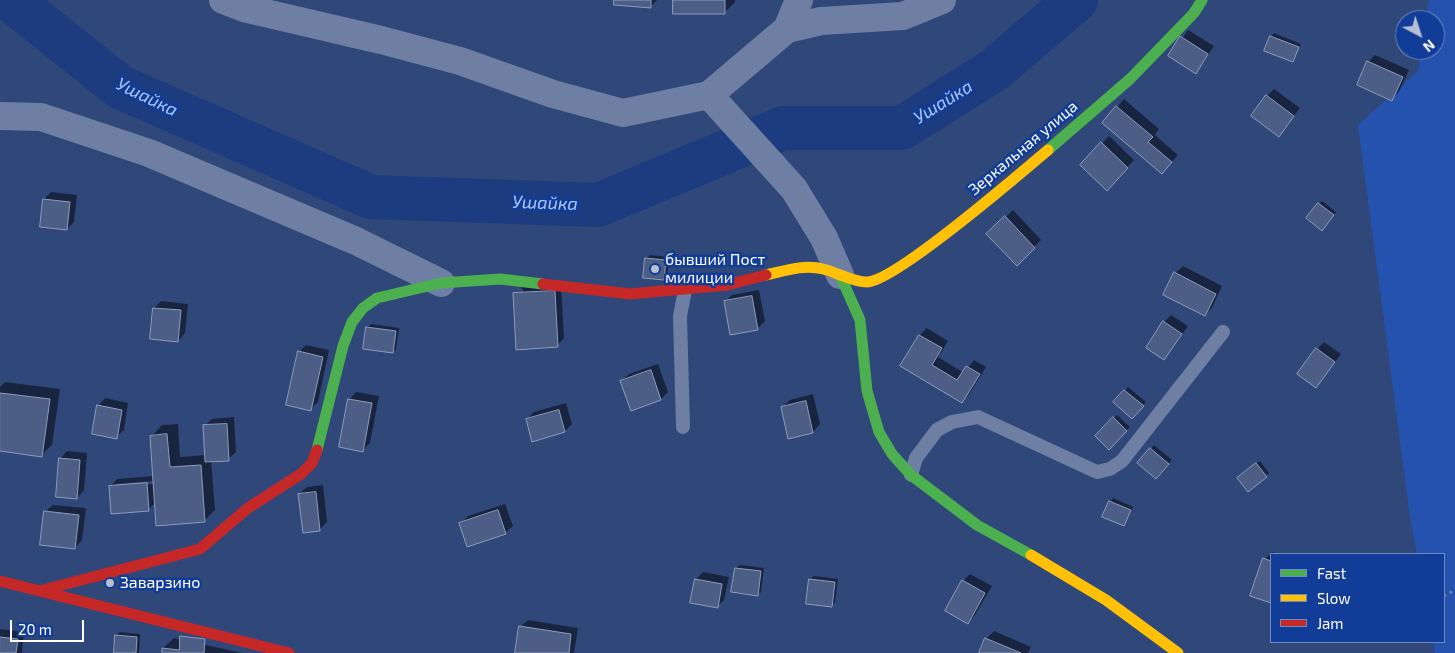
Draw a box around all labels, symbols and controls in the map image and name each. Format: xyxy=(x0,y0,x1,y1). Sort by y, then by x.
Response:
north arrow xyxy=(1395,10,1445,60)
text: N xyxy=(1420,36,1439,56)
water label: Ушайка xyxy=(113,73,181,121)
water label: Ушайка xyxy=(909,75,977,129)
street label: Зеркальная улица xyxy=(965,97,1081,199)
water label: Ушайка xyxy=(512,191,578,215)
place label: бывший Пост милиции xyxy=(665,250,765,288)
marker: бывший Пост милиции xyxy=(649,263,661,275)
legend xyxy=(1270,553,1445,643)
text: Fast xyxy=(1317,564,1346,582)
place label: Заварзино xyxy=(120,573,200,593)
marker: Заварзино xyxy=(104,577,116,589)
text: Slow xyxy=(1317,589,1351,607)
scale bar xyxy=(12,610,86,642)
text: Jam xyxy=(1317,614,1343,632)
text: 20 m xyxy=(18,620,52,638)

